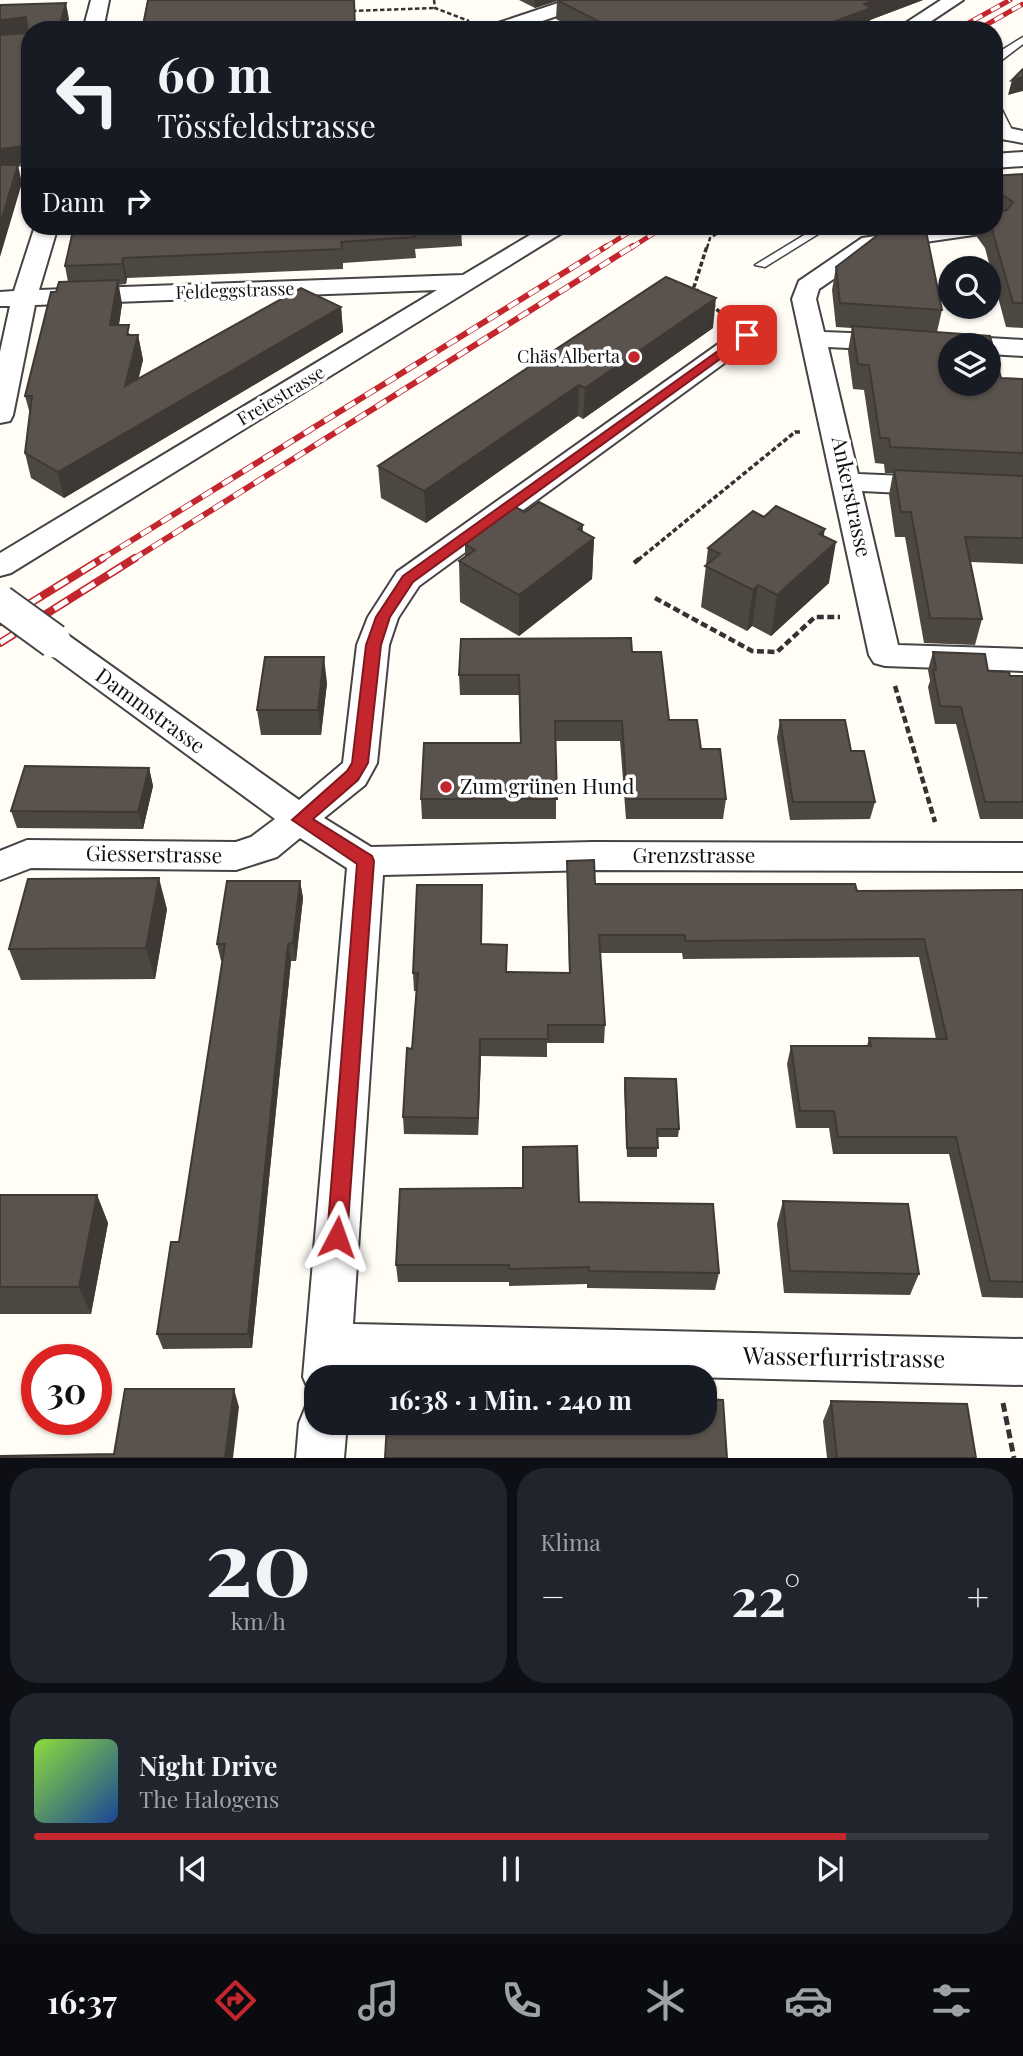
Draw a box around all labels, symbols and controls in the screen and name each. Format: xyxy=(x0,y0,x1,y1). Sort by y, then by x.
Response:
text: 60 m xyxy=(157,40,272,105)
icon: left xyxy=(42,49,133,140)
text: Tössfeldstrasse xyxy=(157,103,376,146)
icon: right xyxy=(119,182,157,220)
text: Dann xyxy=(42,184,105,219)
map controls xyxy=(938,256,1001,396)
button: search xyxy=(938,256,1001,319)
street label: Feldeggstrasse xyxy=(175,276,295,304)
pin xyxy=(717,305,777,365)
icon: arrive xyxy=(728,316,766,354)
button: layers xyxy=(938,333,1001,396)
place label: Chäs Alberta xyxy=(517,344,620,368)
marker: Chäs Alberta xyxy=(626,349,642,365)
street label: Freiestrasse xyxy=(232,360,329,431)
street label: Ankerstrasse xyxy=(826,433,879,560)
street label: Dammstrasse xyxy=(91,660,212,759)
place label: Zum grünen Hund xyxy=(460,771,635,799)
marker: Zum grünen Hund xyxy=(438,779,454,795)
street label: Giesserstrasse xyxy=(86,838,222,868)
street label: Grenzstrasse xyxy=(633,840,755,868)
position arrow xyxy=(300,1200,374,1274)
street label: Wasserfurristrasse xyxy=(742,1338,946,1374)
speed limit sign: 30 xyxy=(21,1344,112,1435)
text: 16:38 · 1 Min. · 240 m xyxy=(389,1382,632,1417)
text: 20 xyxy=(205,1499,311,1620)
text: Klima xyxy=(541,1526,601,1557)
text: 22° xyxy=(731,1561,801,1630)
text: − xyxy=(541,1570,565,1621)
text: + xyxy=(967,1570,989,1621)
text: km/h xyxy=(231,1605,286,1636)
text: Night Drive xyxy=(139,1748,277,1783)
text: The Halogens xyxy=(139,1783,279,1814)
icon: previous xyxy=(174,1850,212,1888)
icon: pause xyxy=(492,1850,530,1888)
icon: next xyxy=(811,1850,849,1888)
icon: directions xyxy=(211,1976,260,2025)
icon: music xyxy=(354,1976,403,2025)
icon: phone xyxy=(497,1976,546,2025)
icon: climate xyxy=(641,1976,690,2025)
icon: car xyxy=(784,1976,833,2025)
icon: filters xyxy=(927,1976,976,2025)
text: 16:37 xyxy=(47,1979,117,2022)

